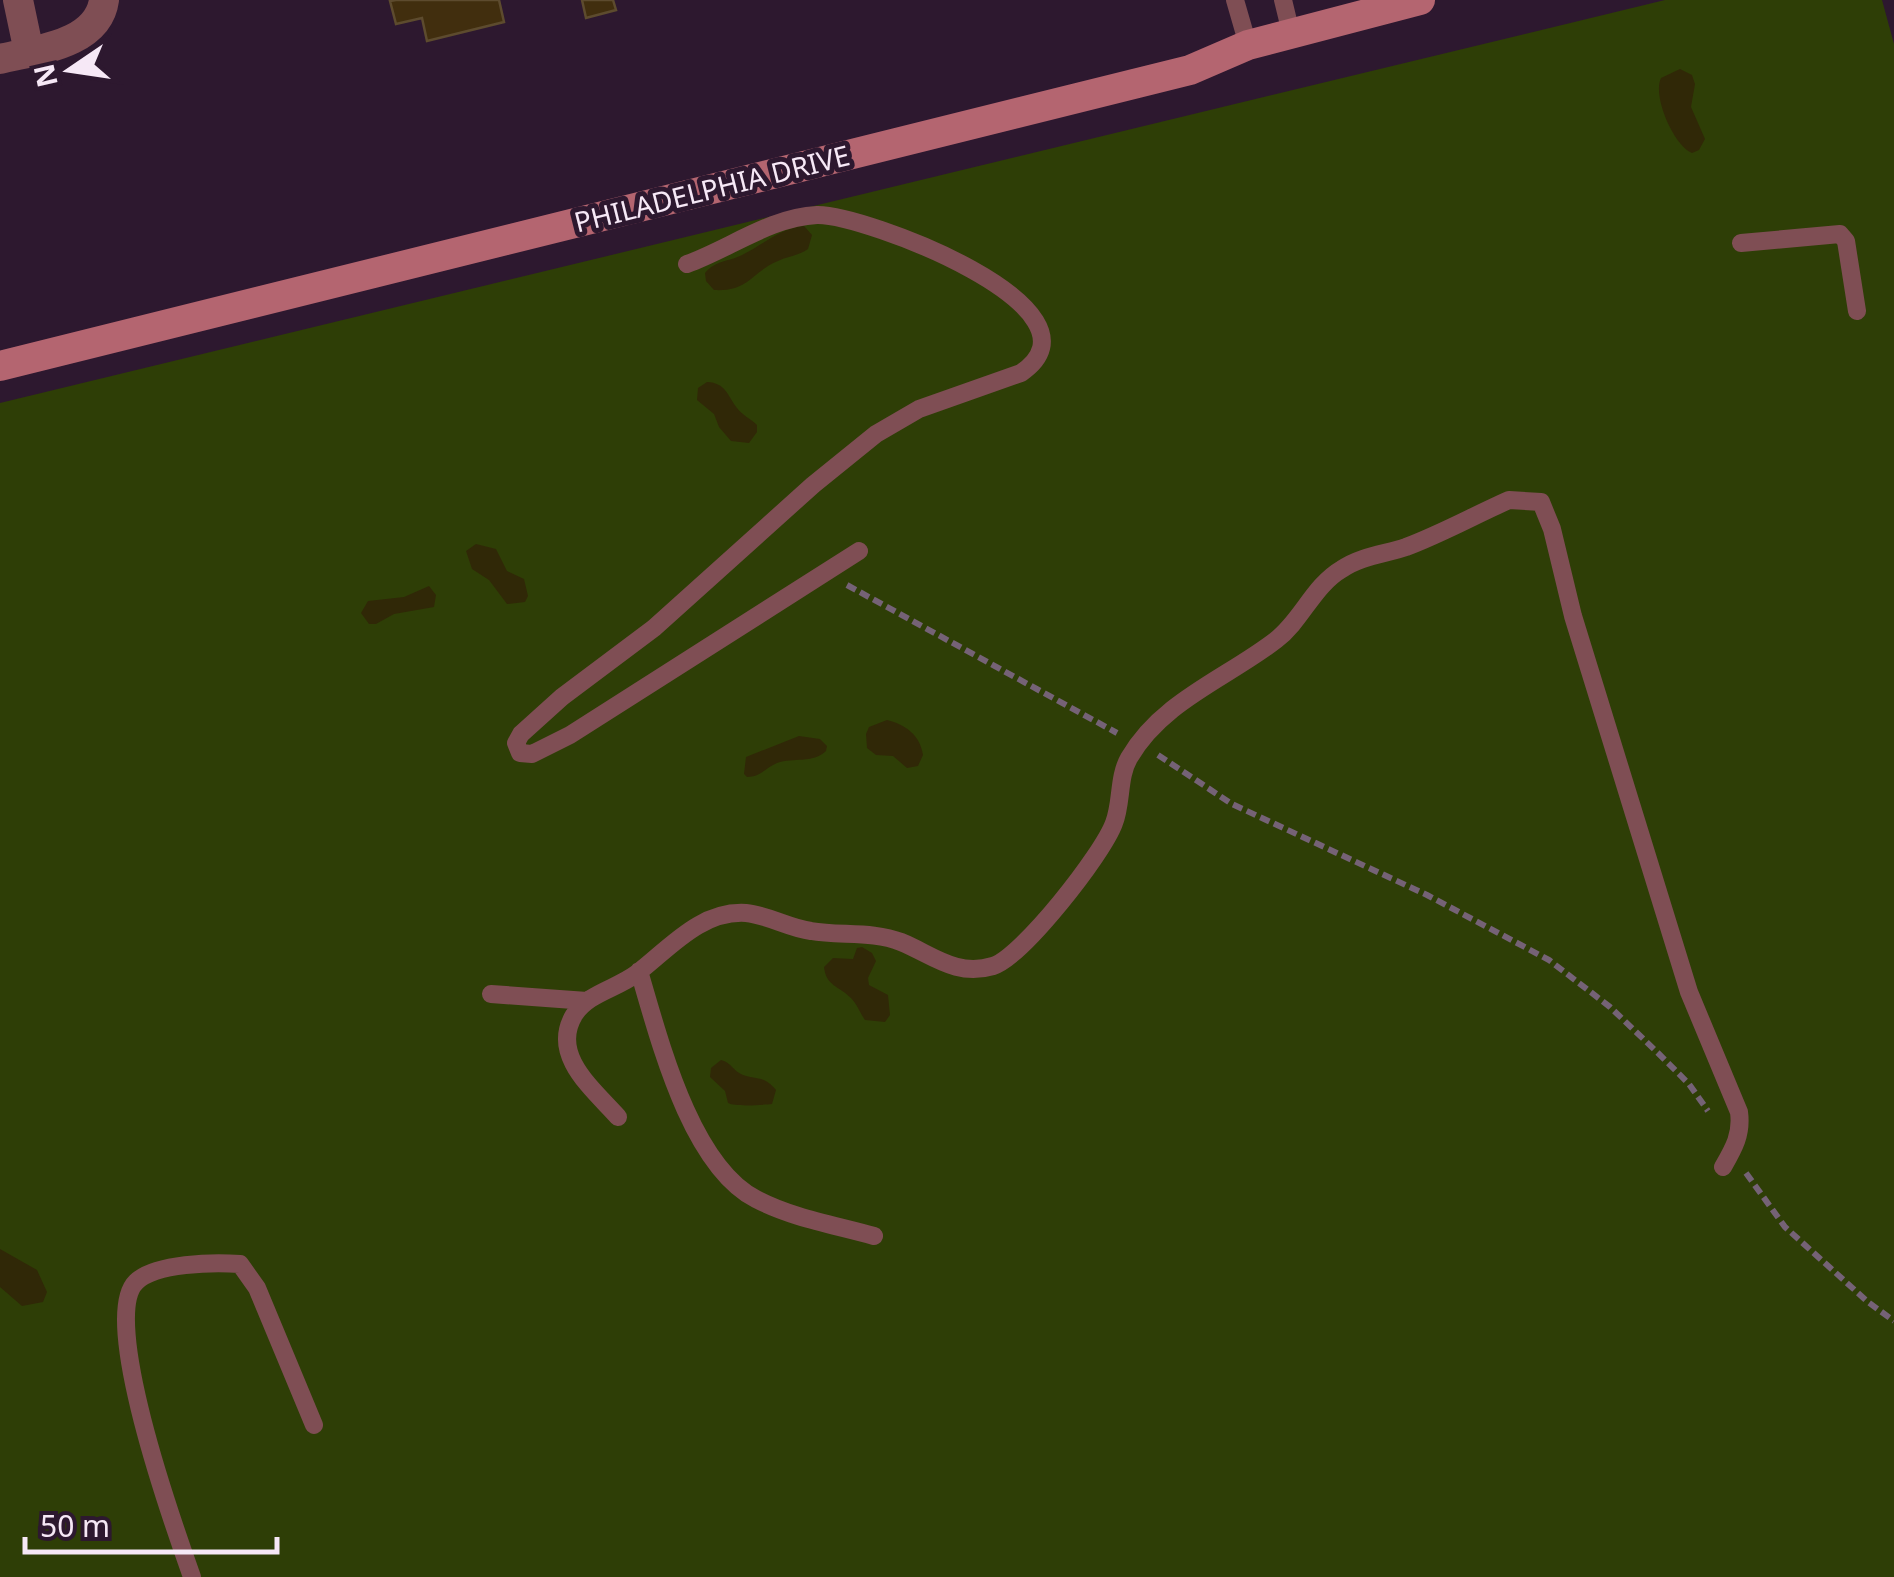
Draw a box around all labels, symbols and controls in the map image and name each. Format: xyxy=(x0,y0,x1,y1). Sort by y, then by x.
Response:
north arrow xyxy=(20,20,120,120)
text: N xyxy=(24,60,66,91)
street label: PHILADELPHIA DRIVE xyxy=(570,135,853,241)
scale bar xyxy=(25,1492,278,1554)
text: 50 m xyxy=(40,1505,110,1546)

